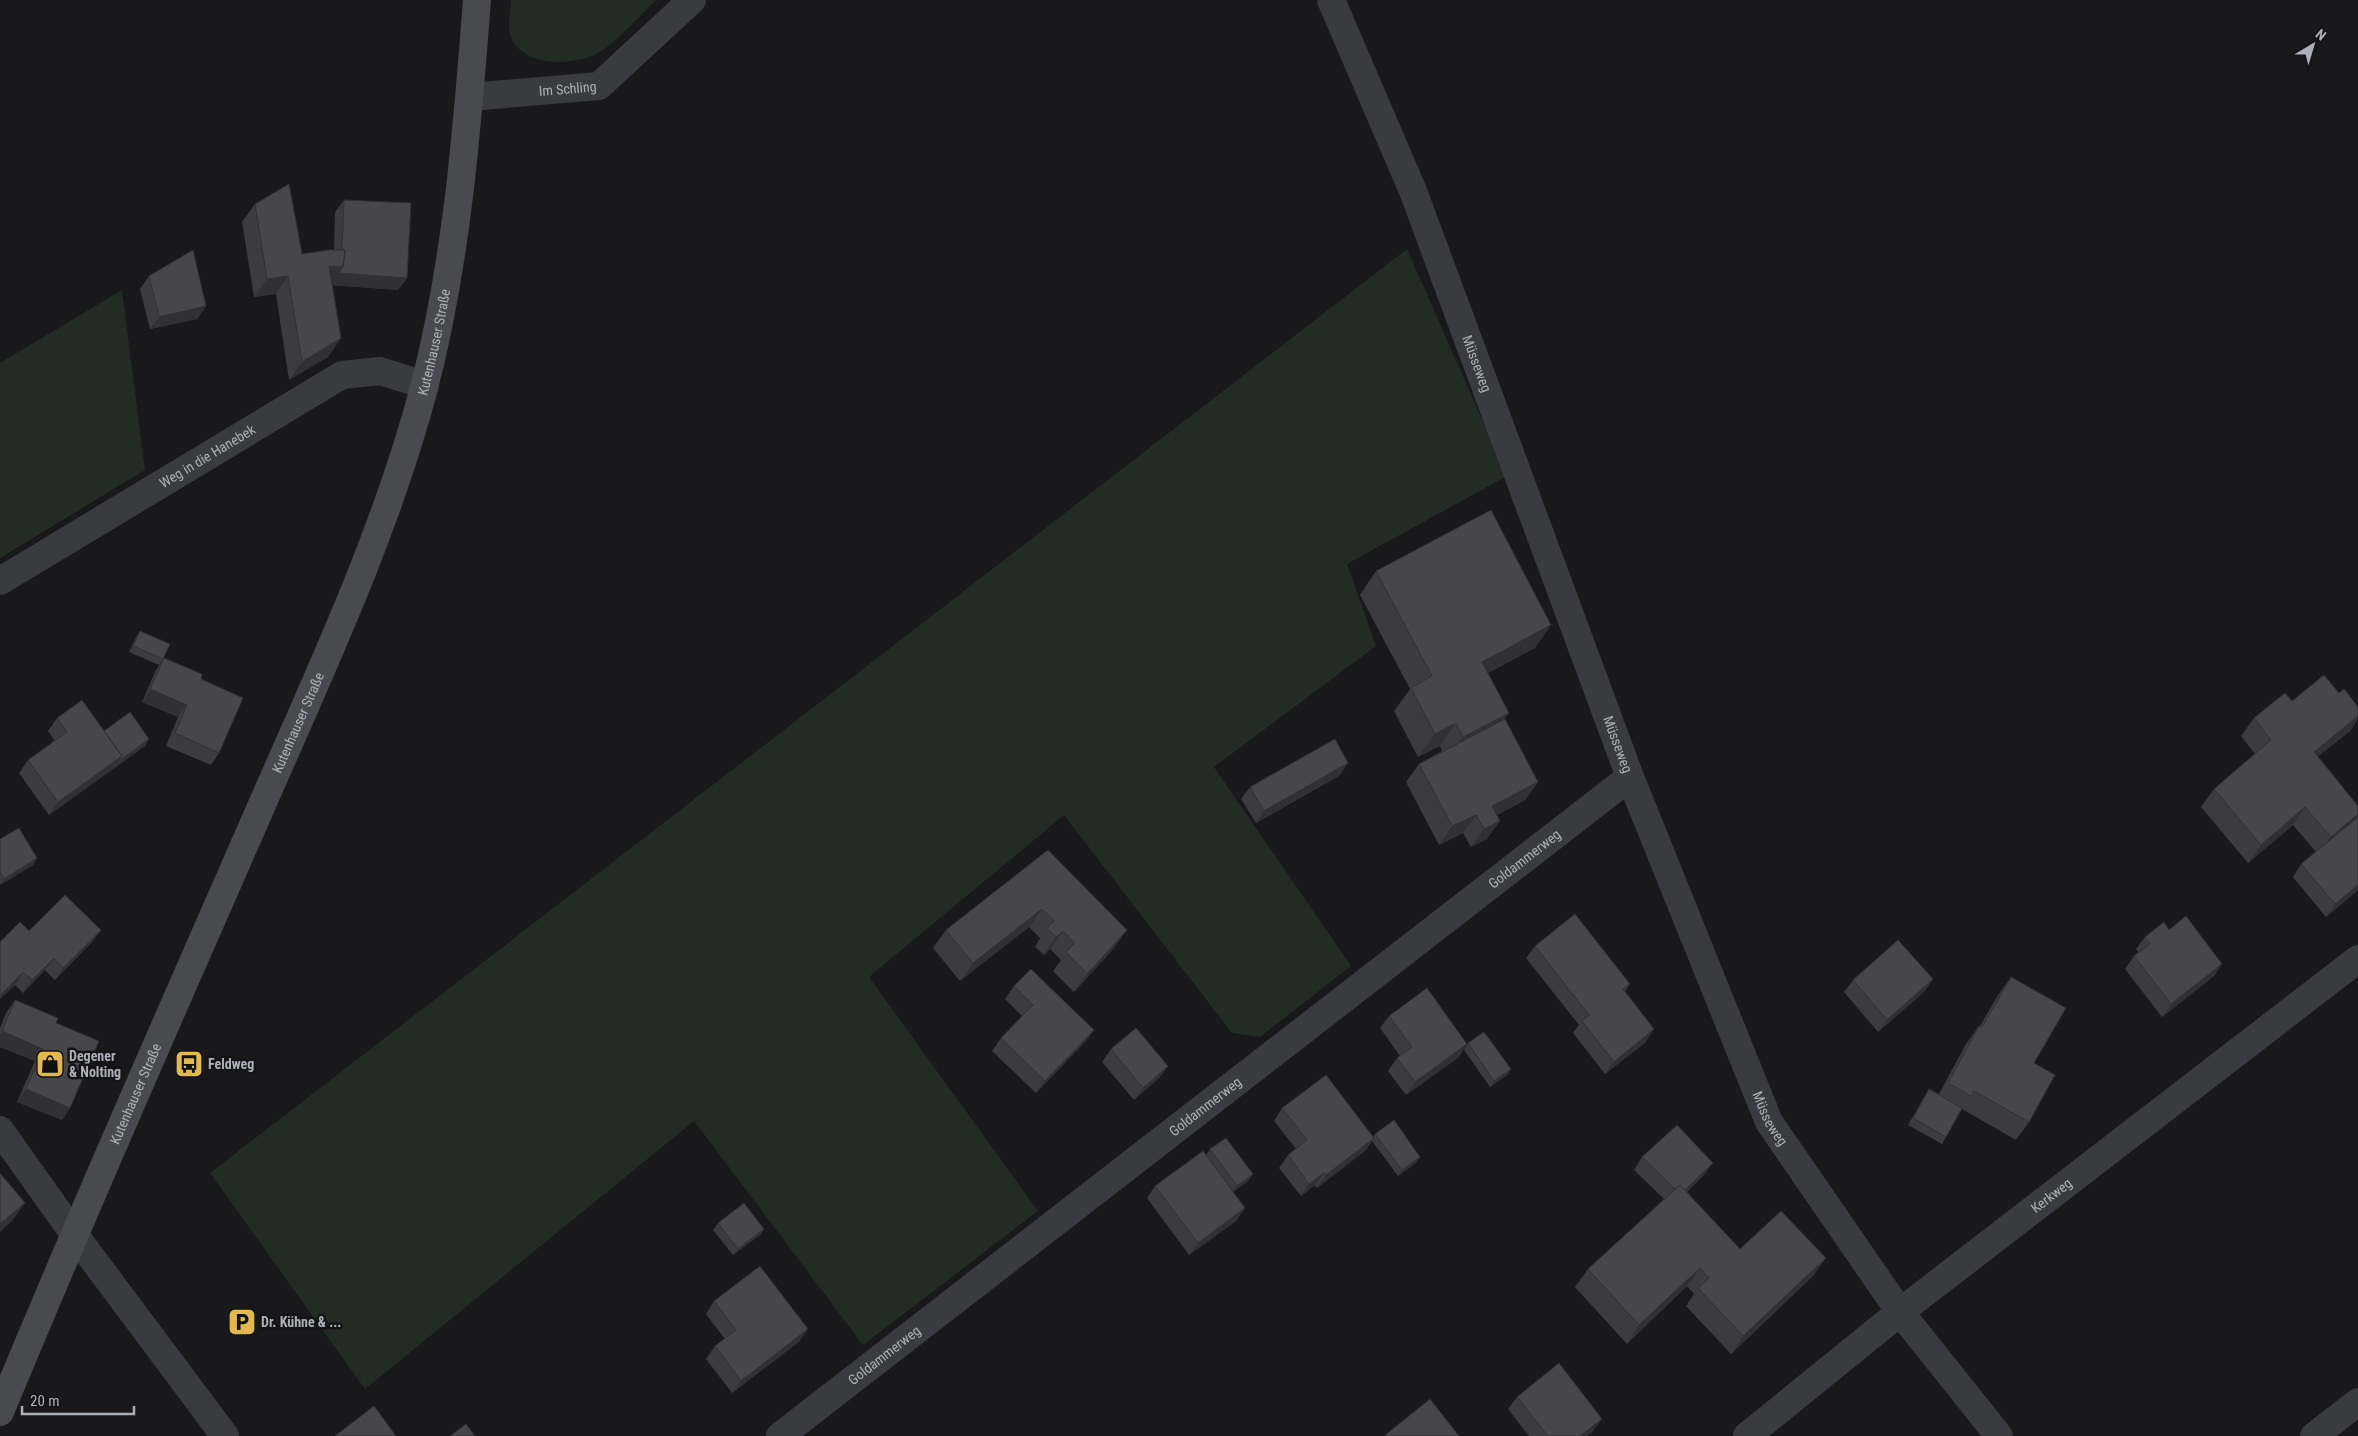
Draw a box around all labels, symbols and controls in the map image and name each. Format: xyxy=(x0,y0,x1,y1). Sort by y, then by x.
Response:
north arrow xyxy=(2288,20,2338,70)
text: N xyxy=(2313,26,2329,44)
street label: Im Schling xyxy=(538,78,597,99)
street label: Kutenhauser Straße xyxy=(414,287,453,397)
street label: Müsseweg xyxy=(1459,333,1495,394)
street label: Weg in die Hanebek xyxy=(157,421,259,491)
street label: Kutenhauser Straße xyxy=(269,669,327,776)
street label: Müsseweg xyxy=(1600,714,1636,775)
street label: Goldammerweg xyxy=(1485,826,1564,892)
street label: Kutenhauser Straße xyxy=(107,1040,165,1147)
place label: Degener & Nolting xyxy=(69,1048,121,1080)
shop icon: Degener & Nolting xyxy=(35,1049,65,1079)
bus stop icon: Feldweg xyxy=(174,1049,204,1079)
place label: Feldweg xyxy=(208,1056,254,1072)
street label: Goldammerweg xyxy=(1166,1073,1244,1139)
street label: Müsseweg xyxy=(1749,1089,1791,1149)
street label: Kerkweg xyxy=(2028,1175,2075,1216)
parking icon: Dr. Kühne & ... xyxy=(227,1307,257,1337)
place label: Dr. Kühne & ... xyxy=(261,1314,341,1330)
street label: Goldammerweg xyxy=(845,1322,924,1388)
scale bar xyxy=(22,1384,135,1416)
text: 20 m xyxy=(30,1392,60,1410)

